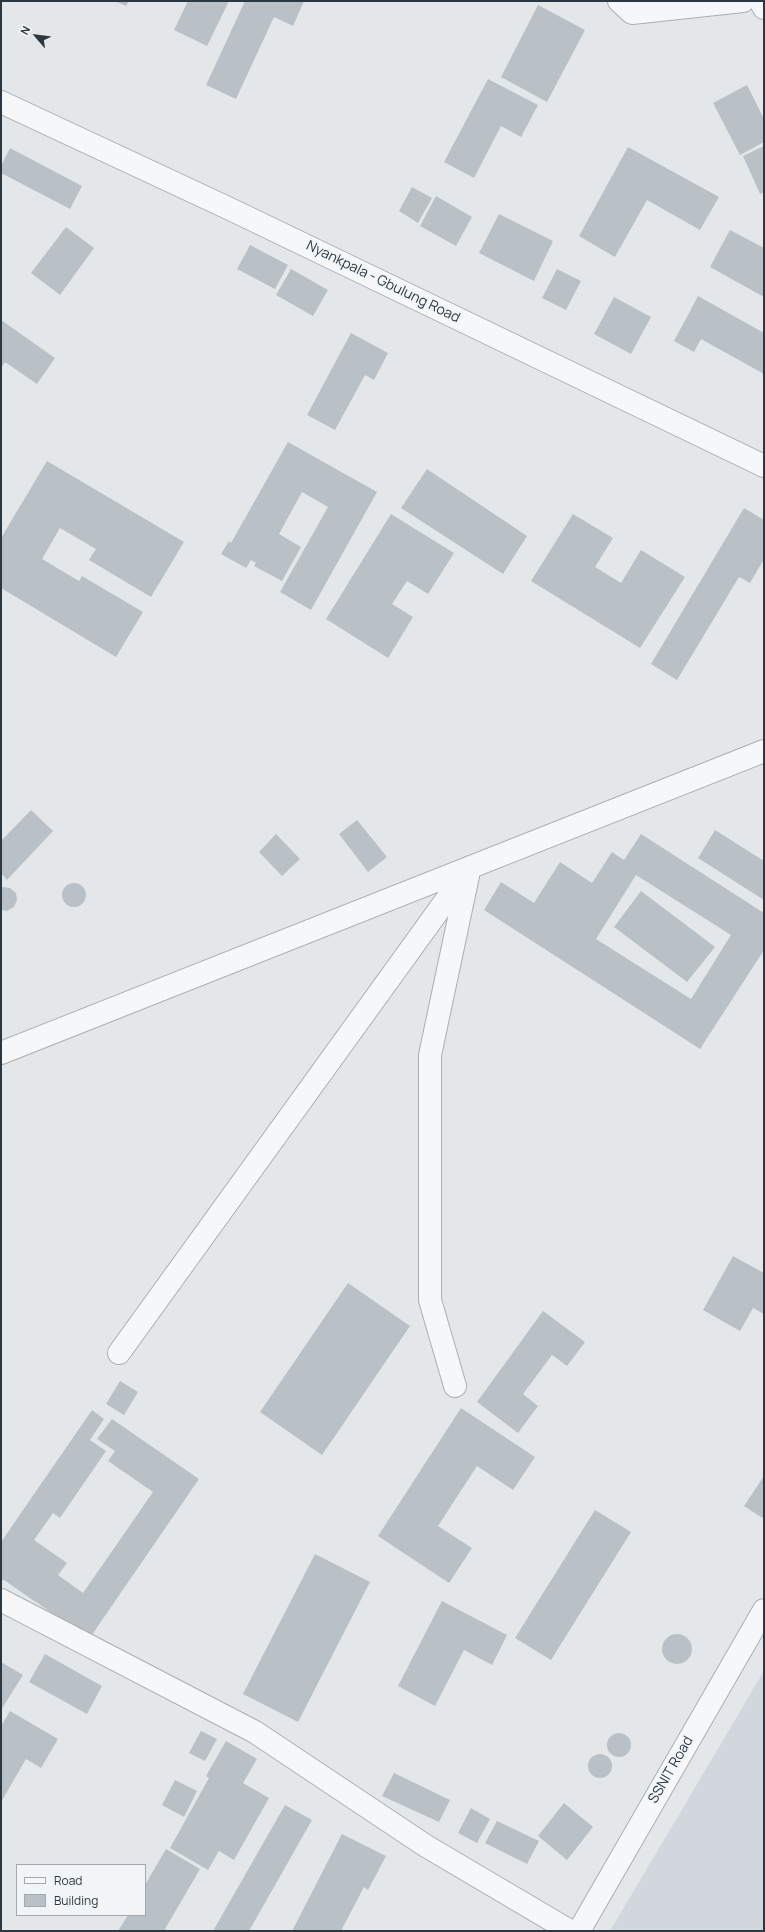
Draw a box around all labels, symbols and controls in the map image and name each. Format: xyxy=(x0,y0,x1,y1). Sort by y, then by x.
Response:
north arrow xyxy=(16,16,56,56)
text: N xyxy=(16,23,33,37)
street label: Nyankpala - Gbulung Road xyxy=(303,237,463,327)
street label: SSNIT Road xyxy=(645,1733,697,1807)
legend xyxy=(16,1864,146,1916)
text: Road xyxy=(54,1872,82,1889)
text: Building xyxy=(54,1892,98,1909)

